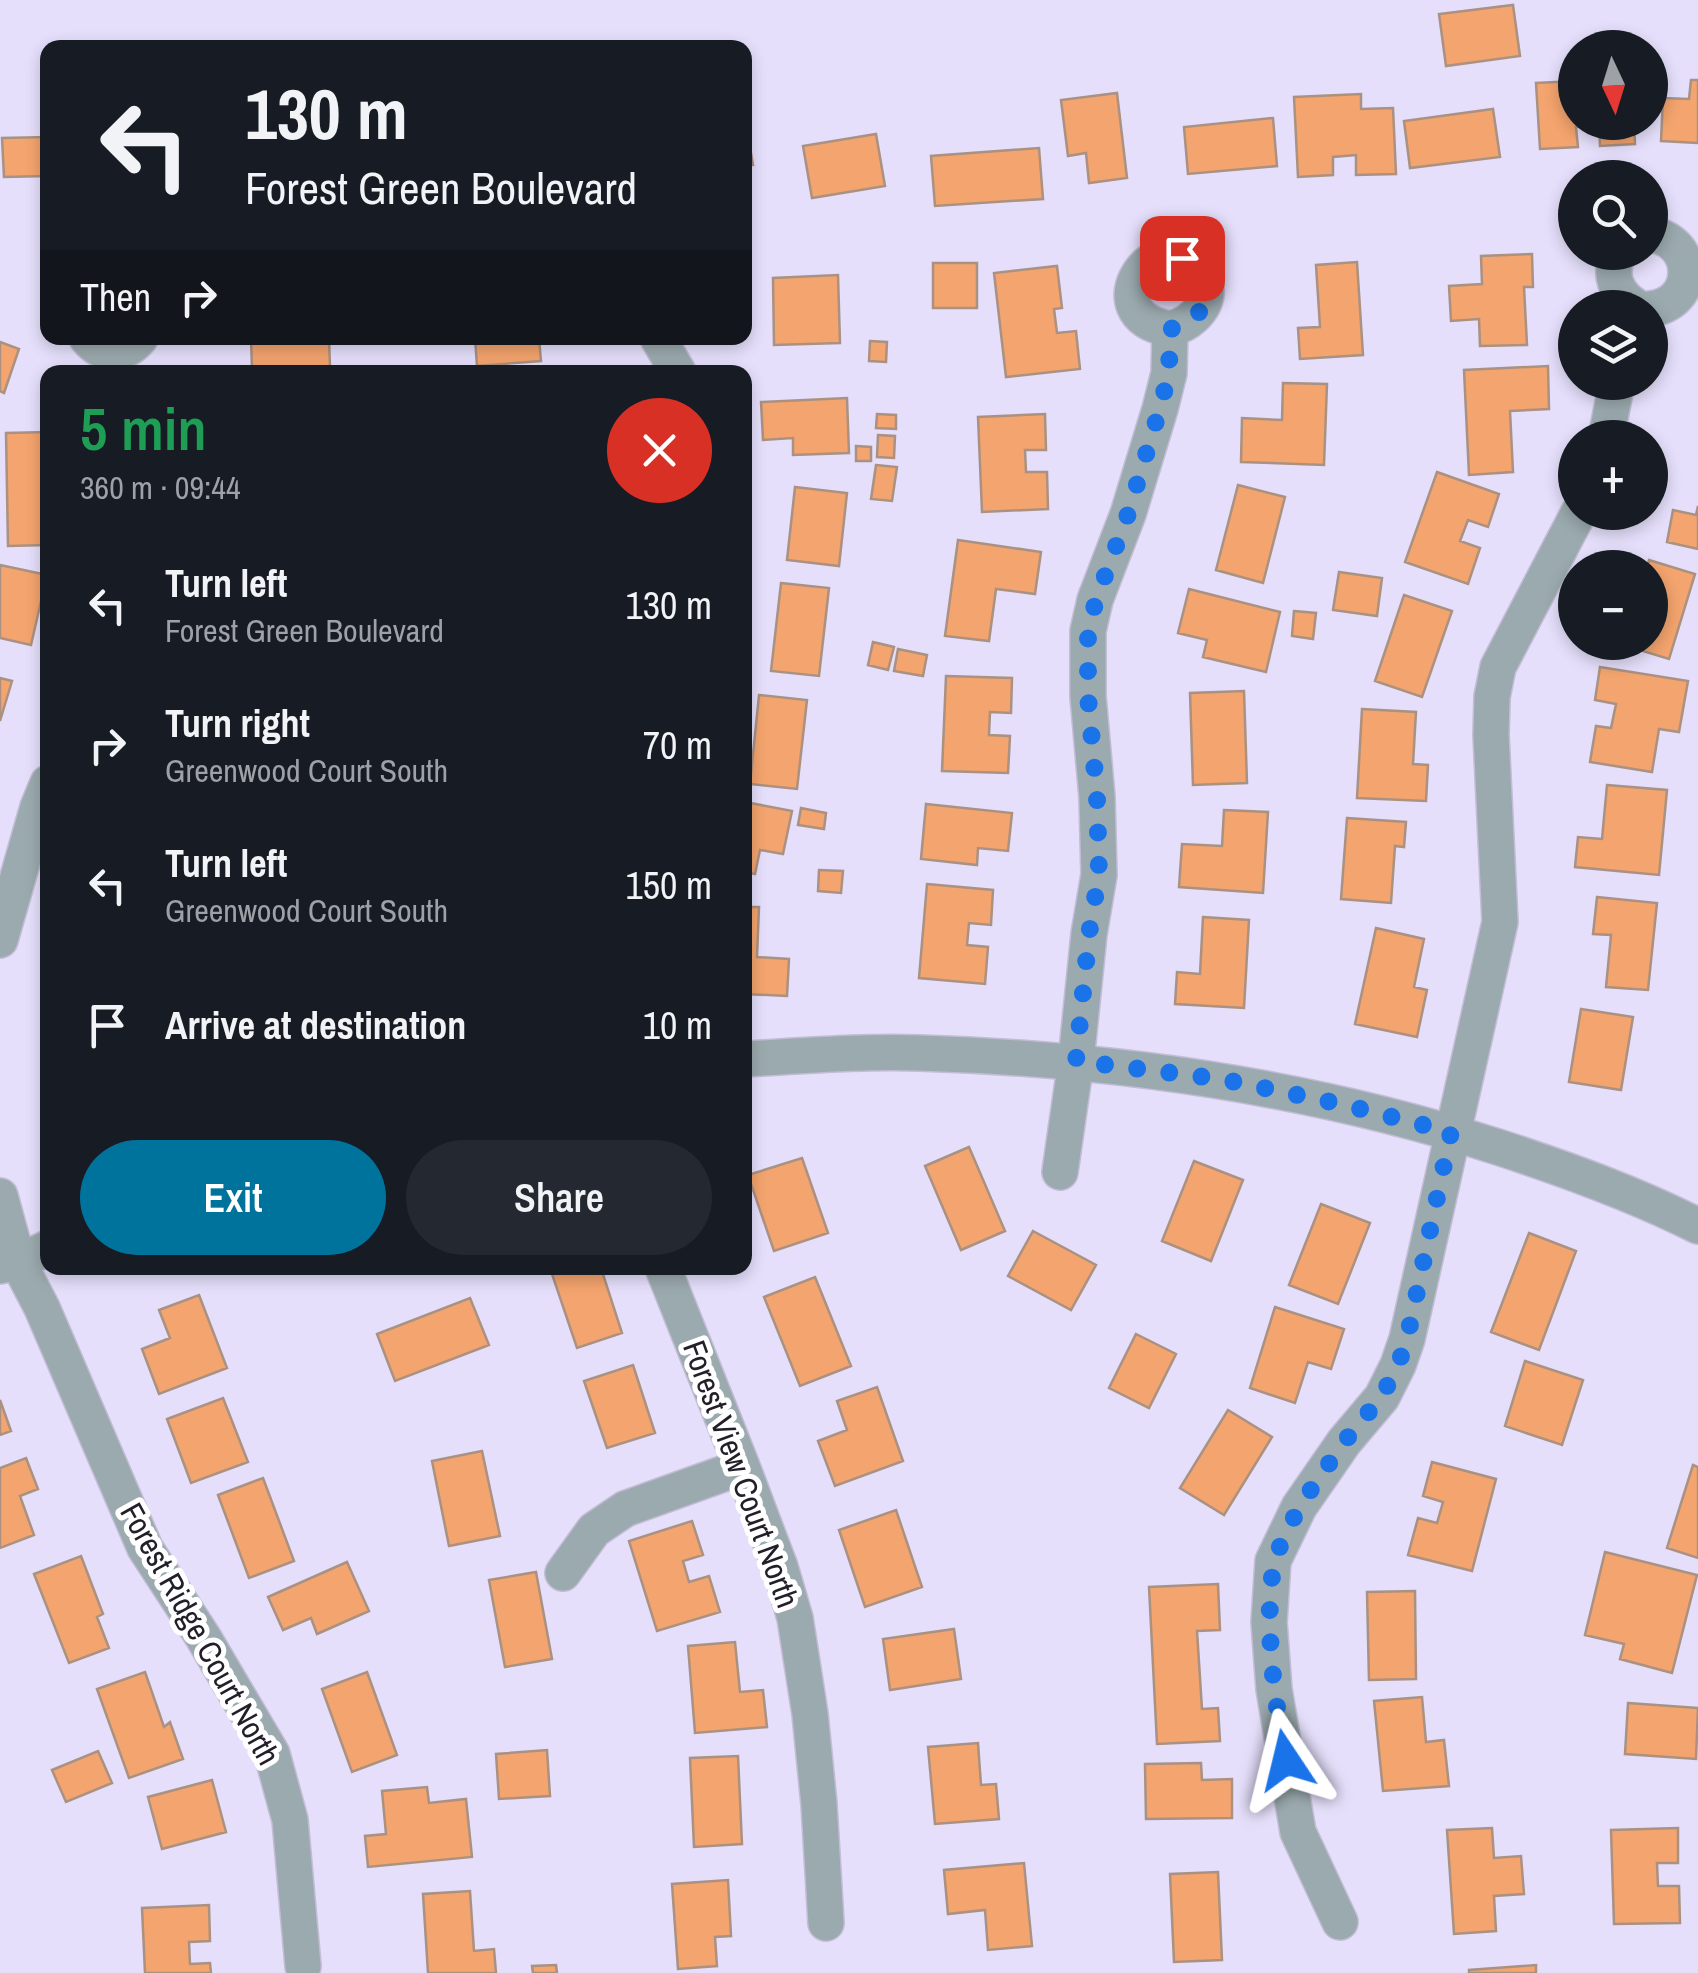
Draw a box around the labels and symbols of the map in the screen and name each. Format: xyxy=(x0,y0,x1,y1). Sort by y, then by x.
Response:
north arrow xyxy=(1558,30,1668,140)
pin xyxy=(1140,216,1225,301)
street label: Forest View Court North xyxy=(673,1334,810,1613)
street label: Forest Ridge Court North xyxy=(111,1495,290,1772)
position arrow xyxy=(1234,1708,1338,1812)

